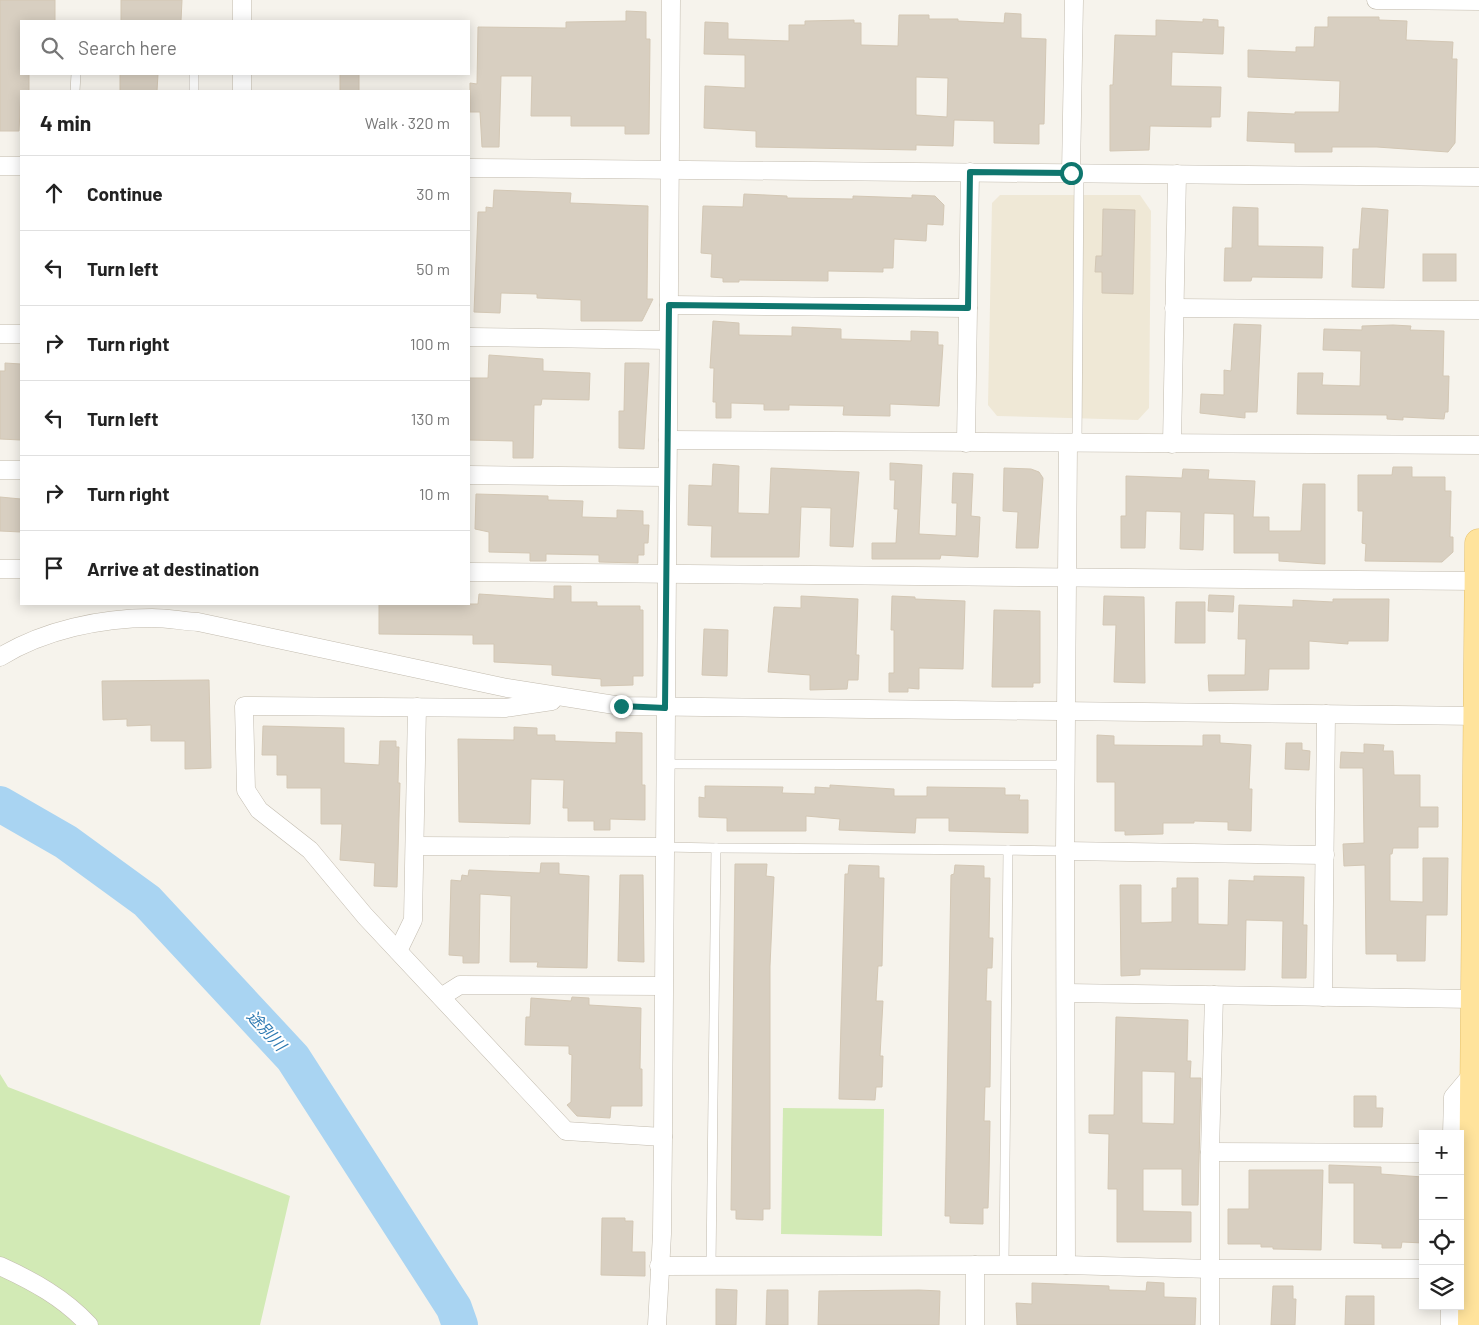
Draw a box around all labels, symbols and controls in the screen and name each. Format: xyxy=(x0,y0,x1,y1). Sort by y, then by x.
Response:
search box xyxy=(20,20,470,75)
icon: search xyxy=(38,34,66,62)
text: Search here xyxy=(78,36,177,59)
text: 4 min xyxy=(40,110,91,135)
text: Walk · 320 m xyxy=(365,113,450,132)
route start xyxy=(1060,162,1083,185)
icon: ahead xyxy=(40,179,68,207)
text: Continue xyxy=(87,182,163,205)
text: 30 m xyxy=(416,184,450,203)
icon: left xyxy=(40,254,68,282)
text: Turn left xyxy=(87,257,158,280)
text: 50 m xyxy=(416,259,450,278)
icon: right xyxy=(40,329,68,357)
text: Turn right xyxy=(87,332,169,355)
text: 100 m xyxy=(410,334,450,353)
icon: left xyxy=(40,404,68,432)
text: Turn left xyxy=(87,407,158,430)
text: 130 m xyxy=(411,409,450,428)
icon: right xyxy=(40,479,68,507)
text: Turn right xyxy=(87,482,169,505)
text: 10 m xyxy=(419,484,450,503)
icon: arrive xyxy=(40,554,68,582)
text: Arrive at destination xyxy=(87,557,259,580)
route end xyxy=(610,695,633,718)
water label: 途別川 xyxy=(244,1006,292,1055)
map controls xyxy=(1419,1130,1464,1310)
button: + xyxy=(1419,1130,1464,1175)
button: − xyxy=(1419,1175,1464,1220)
button: locate xyxy=(1419,1220,1464,1265)
button: layers xyxy=(1419,1265,1464,1310)

